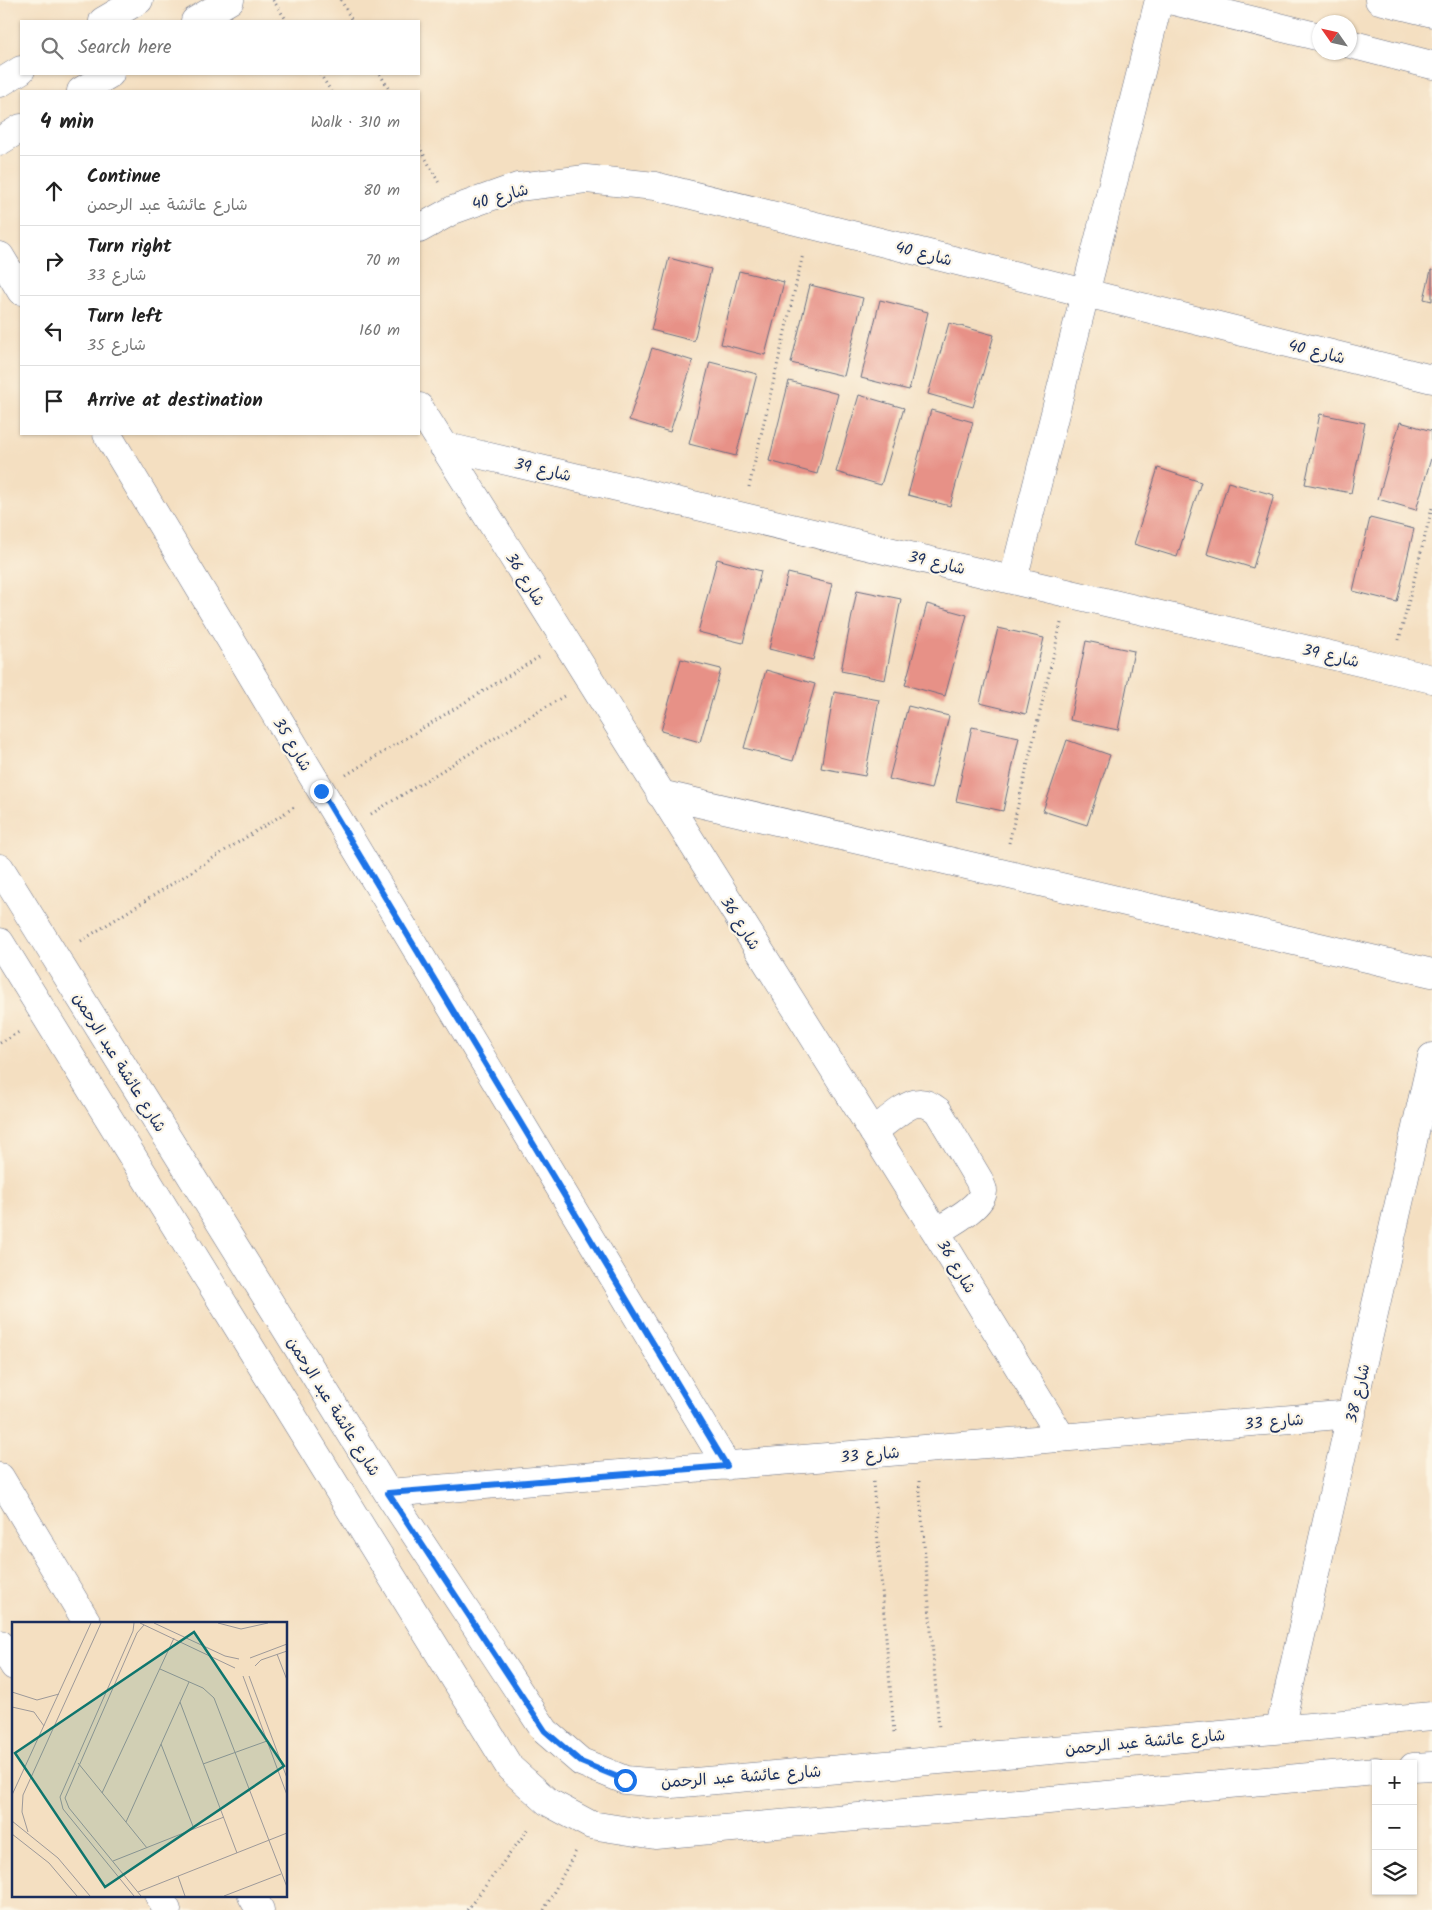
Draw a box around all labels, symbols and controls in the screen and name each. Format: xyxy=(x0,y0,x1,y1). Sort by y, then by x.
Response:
north arrow xyxy=(1312,15,1357,60)
search box xyxy=(20,20,420,75)
text: Search here xyxy=(78,33,172,63)
icon: search xyxy=(38,34,66,62)
text: 4 min xyxy=(40,106,94,139)
text: Walk · 310 m xyxy=(311,110,400,135)
text: Continue xyxy=(87,162,160,192)
icon: ahead xyxy=(40,177,68,205)
street label: شارع 40 xyxy=(469,177,532,217)
text: 80 m xyxy=(363,178,400,203)
text: شارع عائشة عبد الرحمن xyxy=(87,193,248,218)
text: Turn right xyxy=(87,232,172,262)
street label: شارع 40 xyxy=(893,235,955,274)
icon: right xyxy=(40,247,68,275)
text: 70 m xyxy=(365,248,400,273)
text: شارع 33 xyxy=(87,263,146,288)
text: Turn left xyxy=(87,302,162,332)
icon: left xyxy=(40,317,68,345)
text: 160 m xyxy=(359,318,400,343)
text: شارع 35 xyxy=(87,333,146,358)
street label: شارع 40 xyxy=(1286,333,1348,372)
text: Arrive at destination xyxy=(87,386,263,416)
icon: arrive xyxy=(40,387,68,415)
street label: شارع 39 xyxy=(512,452,574,489)
street label: شارع 39 xyxy=(906,545,968,582)
street label: شارع 36 xyxy=(498,548,551,611)
street label: شارع 39 xyxy=(1300,638,1362,675)
street label: شارع 35 xyxy=(266,713,318,776)
route end xyxy=(310,780,333,803)
street label: شارع 36 xyxy=(713,892,766,955)
street label: شارع عائشة عبد الرحمن xyxy=(66,988,172,1137)
street label: شارع 36 xyxy=(930,1235,982,1299)
street label: شارع عائشة عبد الرحمن xyxy=(280,1332,386,1481)
street label: شارع 38 xyxy=(1340,1361,1377,1425)
street label: شارع 33 xyxy=(1243,1407,1305,1438)
street label: شارع 33 xyxy=(839,1440,901,1471)
inset map xyxy=(12,1622,288,1898)
street label: شارع عائشة عبد الرحمن xyxy=(1064,1723,1226,1762)
street label: شارع عائشة عبد الرحمن xyxy=(660,1759,822,1796)
map controls xyxy=(1372,1760,1417,1895)
button: + xyxy=(1372,1760,1417,1805)
route start xyxy=(614,1769,637,1792)
button: − xyxy=(1372,1805,1417,1850)
button: layers xyxy=(1372,1850,1417,1895)

